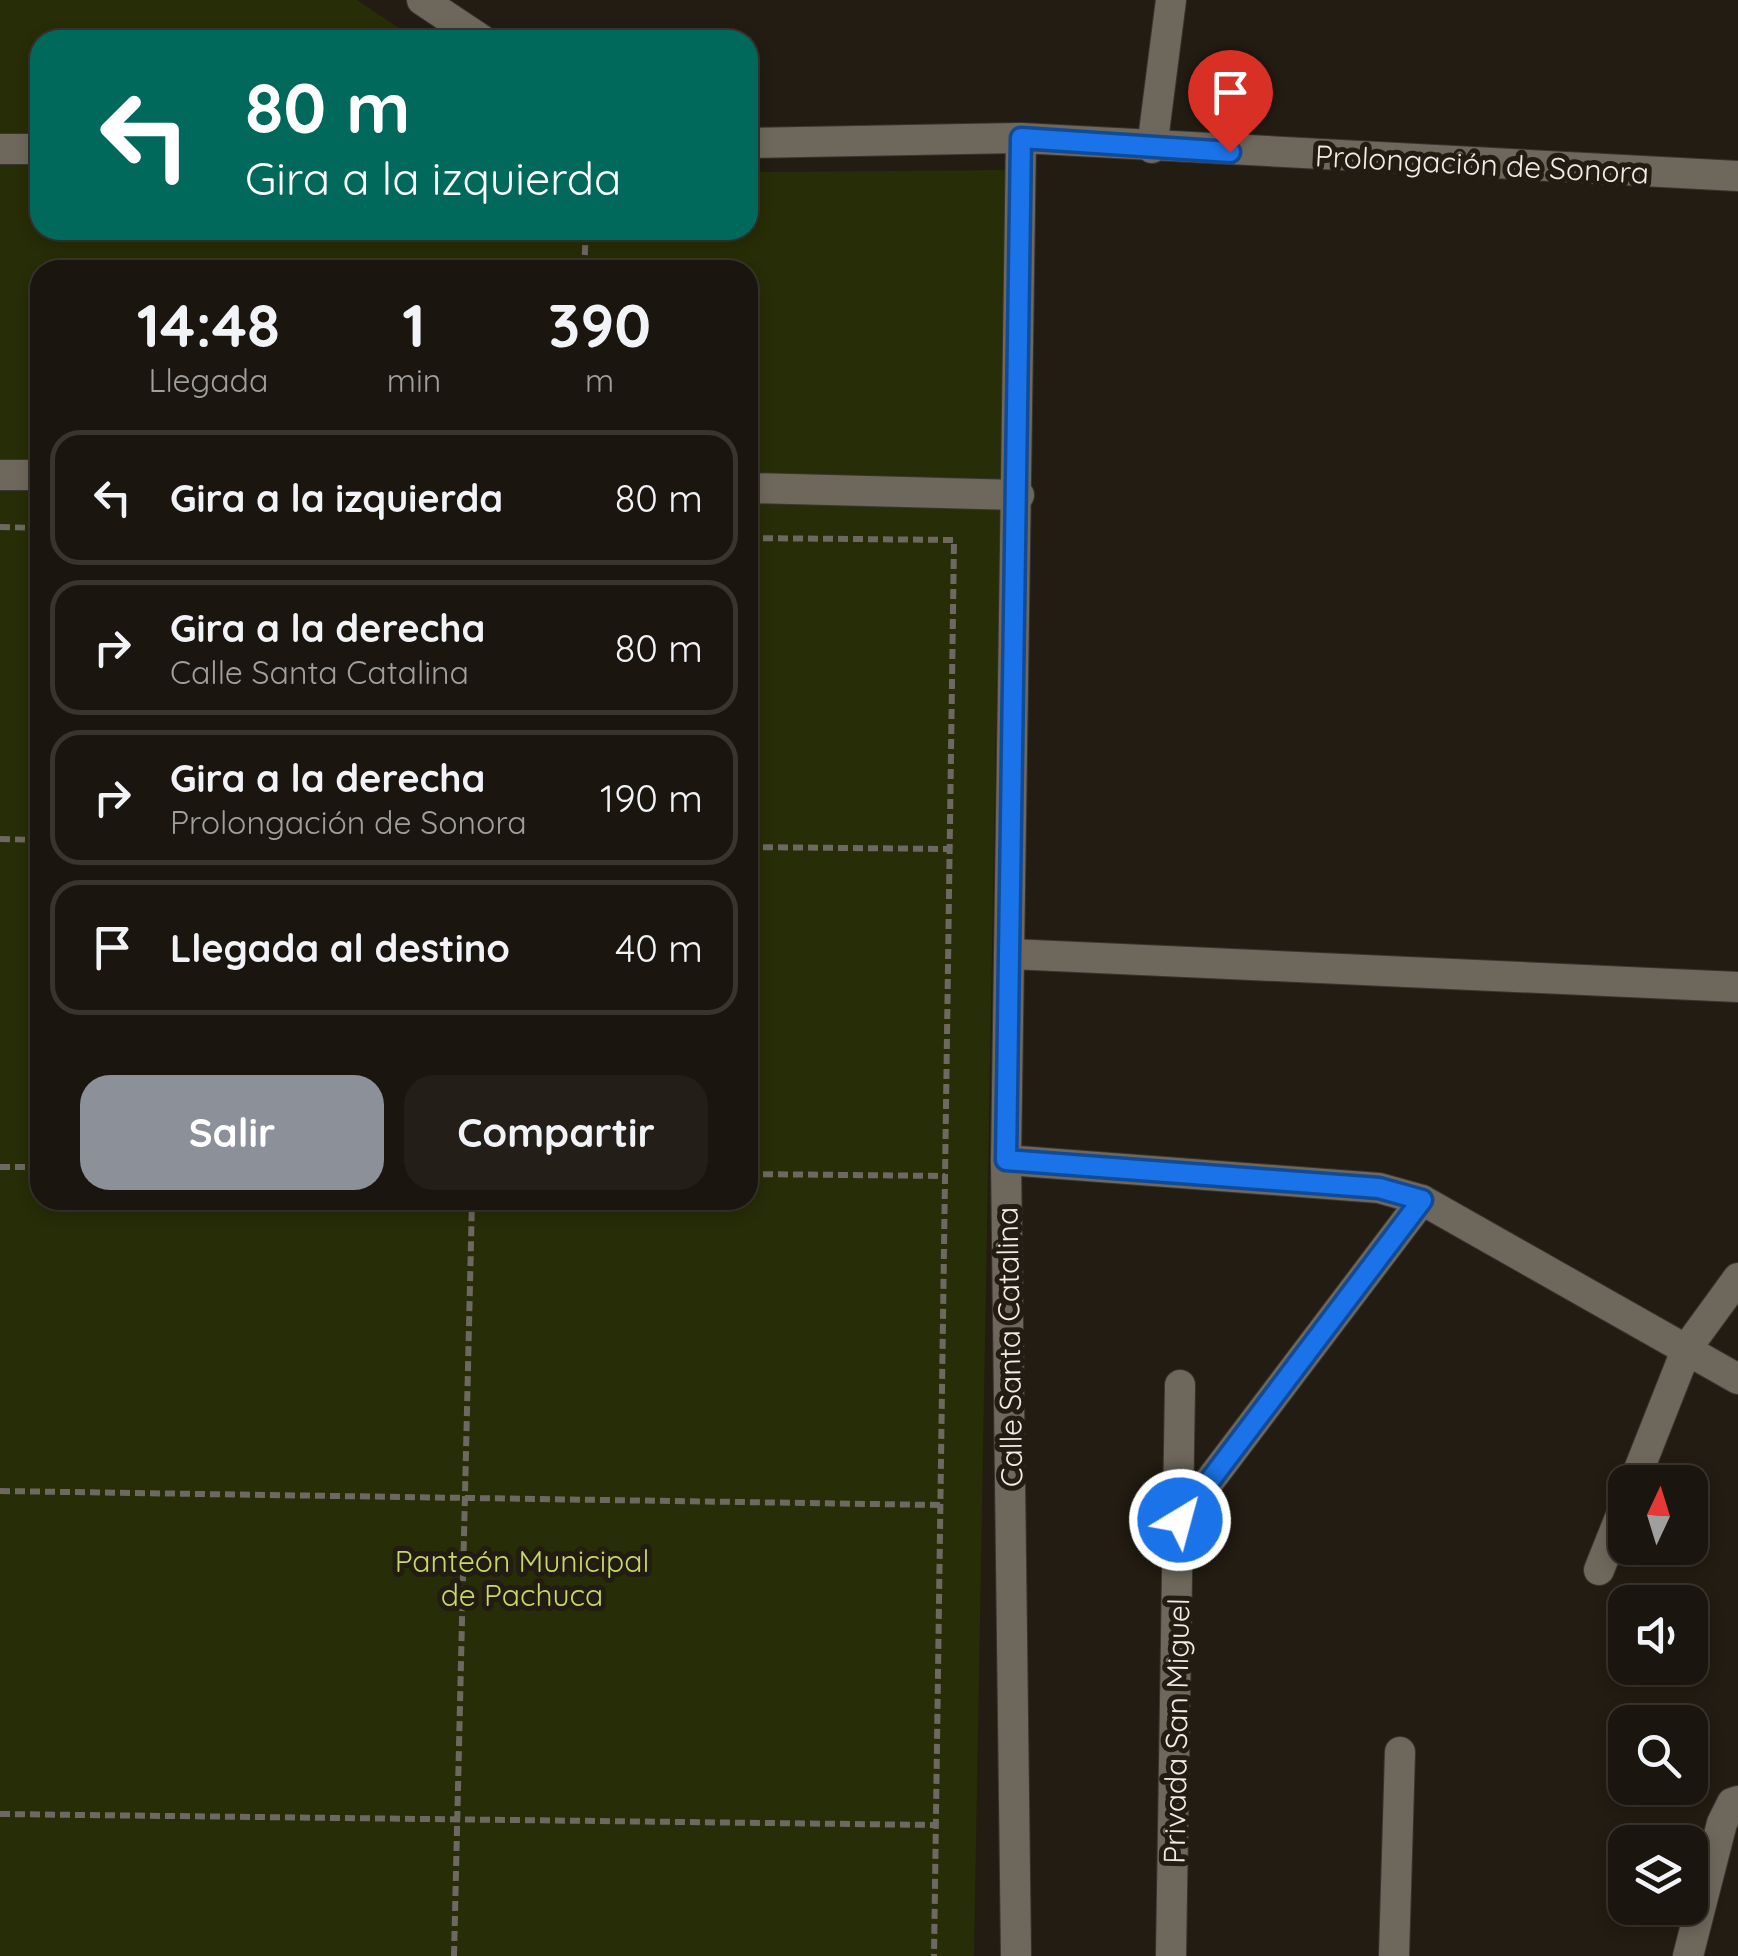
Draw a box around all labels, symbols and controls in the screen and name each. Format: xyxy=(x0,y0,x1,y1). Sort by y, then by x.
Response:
pin xyxy=(1188,50,1273,153)
text: 80 m xyxy=(245,63,410,151)
icon: arrive xyxy=(1203,65,1258,120)
icon: left xyxy=(80,70,210,200)
street label: Prolongación de Sonora xyxy=(1314,136,1650,192)
text: Gira a la izquierda xyxy=(245,150,621,206)
text: 14:48 xyxy=(137,287,280,362)
text: 1 xyxy=(402,287,426,362)
text: 390 xyxy=(548,287,651,362)
text: Llegada xyxy=(148,360,268,400)
text: min xyxy=(387,360,441,400)
text: m xyxy=(585,360,614,400)
icon: left xyxy=(85,470,140,525)
text: Gira a la izquierda xyxy=(170,474,503,522)
text: 80 m xyxy=(615,474,703,522)
text: Gira a la derecha xyxy=(170,604,485,652)
icon: right xyxy=(85,620,140,675)
text: 80 m xyxy=(615,624,703,672)
text: Calle Santa Catalina xyxy=(170,652,469,692)
text: Gira a la derecha xyxy=(170,754,485,802)
icon: right xyxy=(85,770,140,825)
text: 190 m xyxy=(600,774,703,822)
text: Prolongación de Sonora xyxy=(170,802,527,842)
icon: arrive xyxy=(85,920,140,975)
text: Llegada al destino xyxy=(170,924,510,972)
text: 40 m xyxy=(615,924,703,972)
button: Salir xyxy=(80,1075,384,1190)
button: Compartir xyxy=(404,1075,708,1190)
street label: Calle Santa Catalina xyxy=(988,1207,1030,1487)
north arrow xyxy=(1608,1465,1708,1565)
map controls xyxy=(1608,1465,1708,1925)
position arrow xyxy=(1128,1468,1232,1572)
park label: Panteón Municipal de Pachuca xyxy=(395,1542,649,1614)
button: sound xyxy=(1608,1585,1708,1685)
street label: Privada San Miguel xyxy=(1155,1598,1197,1864)
button: search xyxy=(1608,1705,1708,1805)
button: layers xyxy=(1608,1825,1708,1925)

